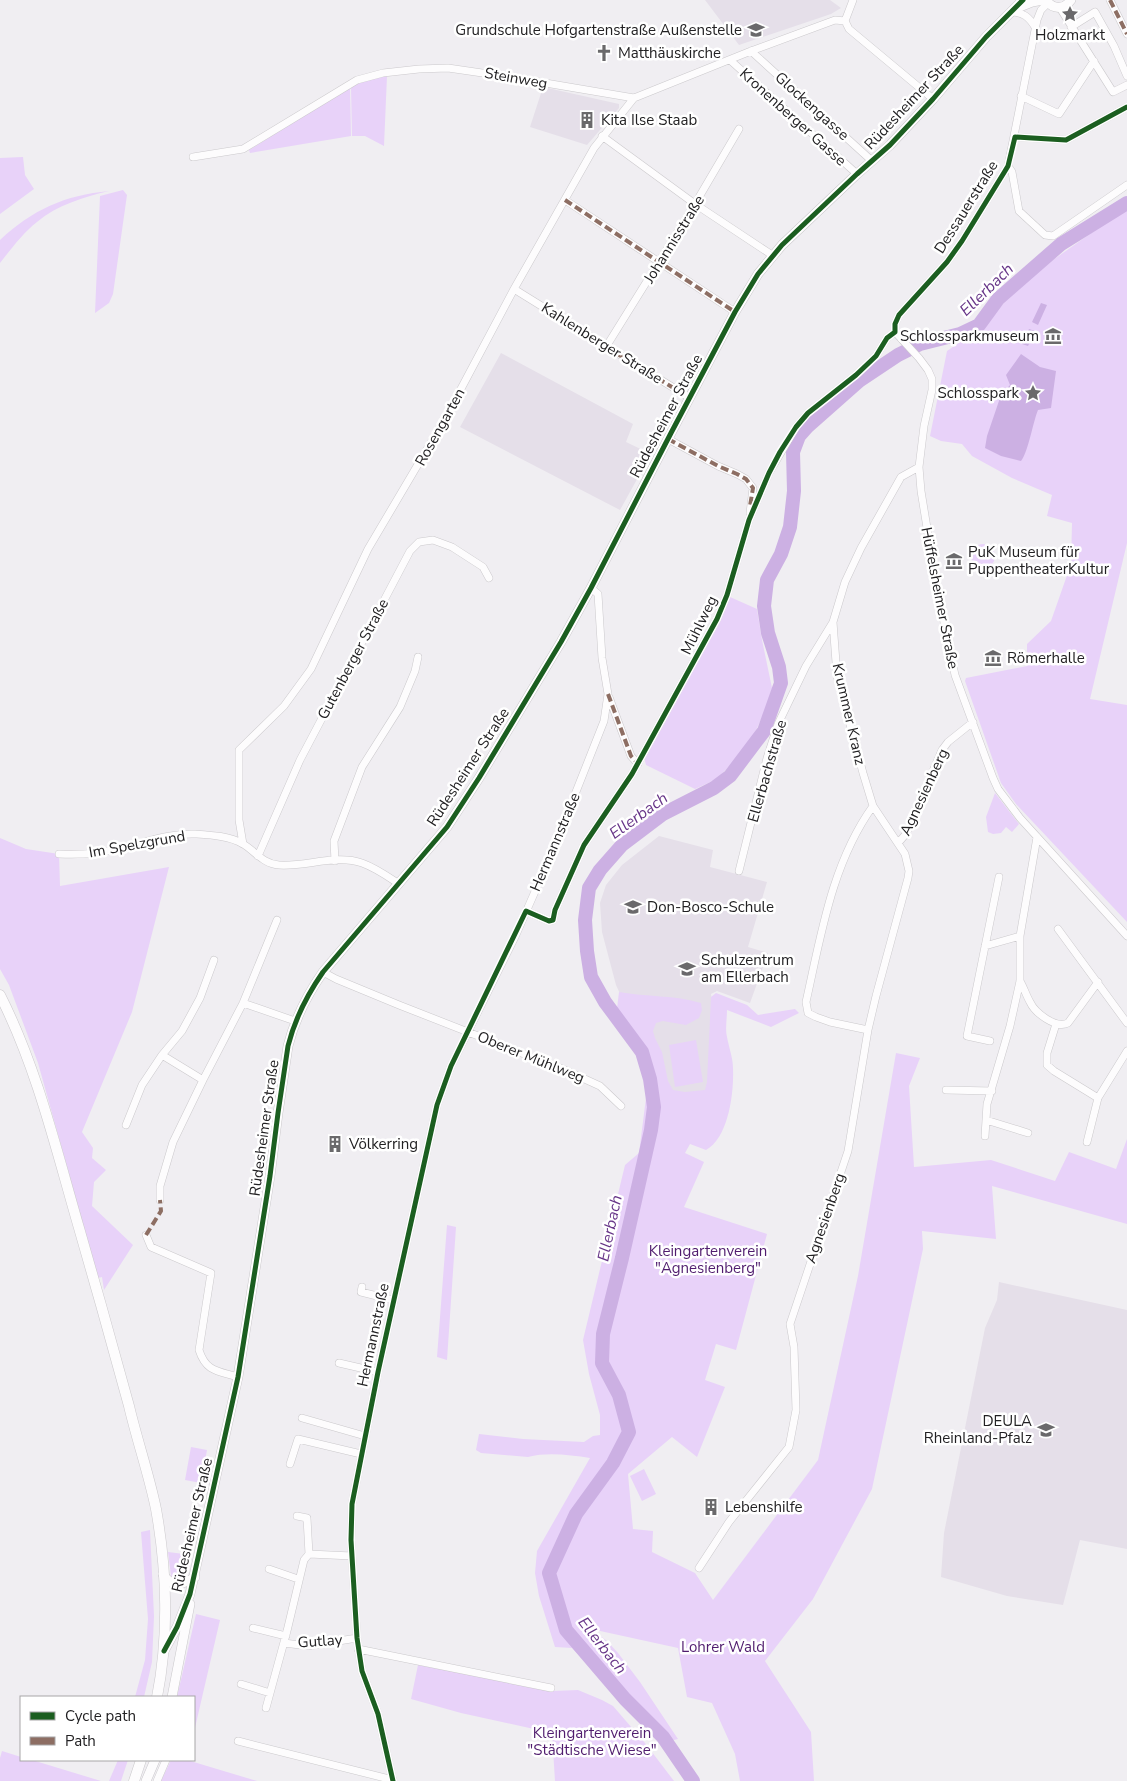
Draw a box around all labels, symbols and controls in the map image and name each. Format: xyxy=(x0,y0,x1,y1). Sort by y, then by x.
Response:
place icon: Holzmarkt xyxy=(1060,4,1080,24)
place label: Grundschule Hofgartenstraße Außenstelle xyxy=(455,20,742,40)
school or university icon: Grundschule Hofgartenstraße Außenstelle xyxy=(746,20,766,40)
place label: Holzmarkt xyxy=(1035,25,1106,45)
street label: Rüdesheimer Straße xyxy=(860,40,968,154)
church icon: Matthäuskirche xyxy=(594,43,614,63)
place label: Matthäuskirche xyxy=(618,43,721,63)
street label: Steinweg xyxy=(483,63,549,93)
street label: Kronenberger Gasse xyxy=(735,64,851,170)
street label: Glockengasse xyxy=(771,67,853,145)
building icon: Kita Ilse Staab xyxy=(577,110,597,130)
place label: Kita Ilse Staab xyxy=(601,110,698,130)
street label: Dessauerstraße xyxy=(929,157,1003,257)
street label: Johannisstraße xyxy=(638,191,709,288)
water label: Ellerbach xyxy=(955,258,1019,321)
street label: Kahlenberger Straße xyxy=(538,298,667,388)
place label: Schlossparkmuseum xyxy=(900,326,1039,346)
museum icon: Schlossparkmuseum xyxy=(1043,326,1063,346)
street label: Rüdesheimer Straße xyxy=(625,351,707,481)
place label: Schlosspark xyxy=(938,383,1019,403)
place icon: Schlosspark xyxy=(1023,383,1043,403)
street label: Rosengarten xyxy=(410,384,470,470)
street label: Hüffelsheimer Straße xyxy=(916,525,964,671)
place label: PuK Museum für PuppentheaterKultur xyxy=(968,542,1110,579)
museum icon: PuK Museum für PuppentheaterKultur xyxy=(944,551,964,571)
street label: Mühlweg xyxy=(676,592,722,658)
street label: Gutenberger Straße xyxy=(313,595,393,723)
museum icon: Römerhalle xyxy=(983,648,1003,668)
place label: Römerhalle xyxy=(1007,648,1085,668)
street label: Krummer Kranz xyxy=(828,661,870,767)
street label: Rüdesheimer Straße xyxy=(422,704,514,830)
street label: Ellerbachstraße xyxy=(743,717,791,825)
street label: Agnesienberg xyxy=(895,745,953,839)
water label: Ellerbach xyxy=(605,787,672,844)
street label: Hermannstraße xyxy=(525,790,585,894)
street label: Im Spelzgrund xyxy=(87,826,187,862)
school or university icon: Don-Bosco-Schule xyxy=(623,897,643,917)
place label: Don-Bosco-Schule xyxy=(647,897,774,917)
place label: Schulzentrum am Ellerbach xyxy=(701,950,794,987)
school or university icon: Schulzentrum am Ellerbach xyxy=(677,959,697,979)
street label: Oberer Mühlweg xyxy=(474,1026,588,1088)
street label: Rüdesheimer Straße xyxy=(245,1059,283,1197)
building icon: Völkerring xyxy=(325,1134,345,1154)
place label: Völkerring xyxy=(348,1134,418,1154)
street label: Agnesienberg xyxy=(800,1170,850,1266)
water label: Ellerbach xyxy=(592,1193,628,1263)
park label: Kleingartenverein "Agnesienberg" xyxy=(649,1241,767,1278)
street label: Hermannstraße xyxy=(352,1281,394,1389)
place label: DEULA Rheinland-Pfalz xyxy=(924,1411,1032,1448)
school or university icon: DEULA Rheinland-Pfalz xyxy=(1036,1420,1056,1440)
street label: Rüdesheimer Straße xyxy=(167,1456,217,1594)
building icon: Lebenshilfe xyxy=(701,1497,721,1517)
place label: Lebenshilfe xyxy=(725,1497,803,1517)
water label: Ellerbach xyxy=(573,1612,632,1679)
street label: Gutlay xyxy=(297,1629,343,1653)
park label: Lohrer Wald xyxy=(681,1637,765,1657)
legend xyxy=(20,1696,195,1761)
text: Cycle path xyxy=(65,1706,136,1726)
park label: Kleingartenverein "Städtische Wiese" xyxy=(527,1723,657,1760)
text: Path xyxy=(65,1731,96,1751)

